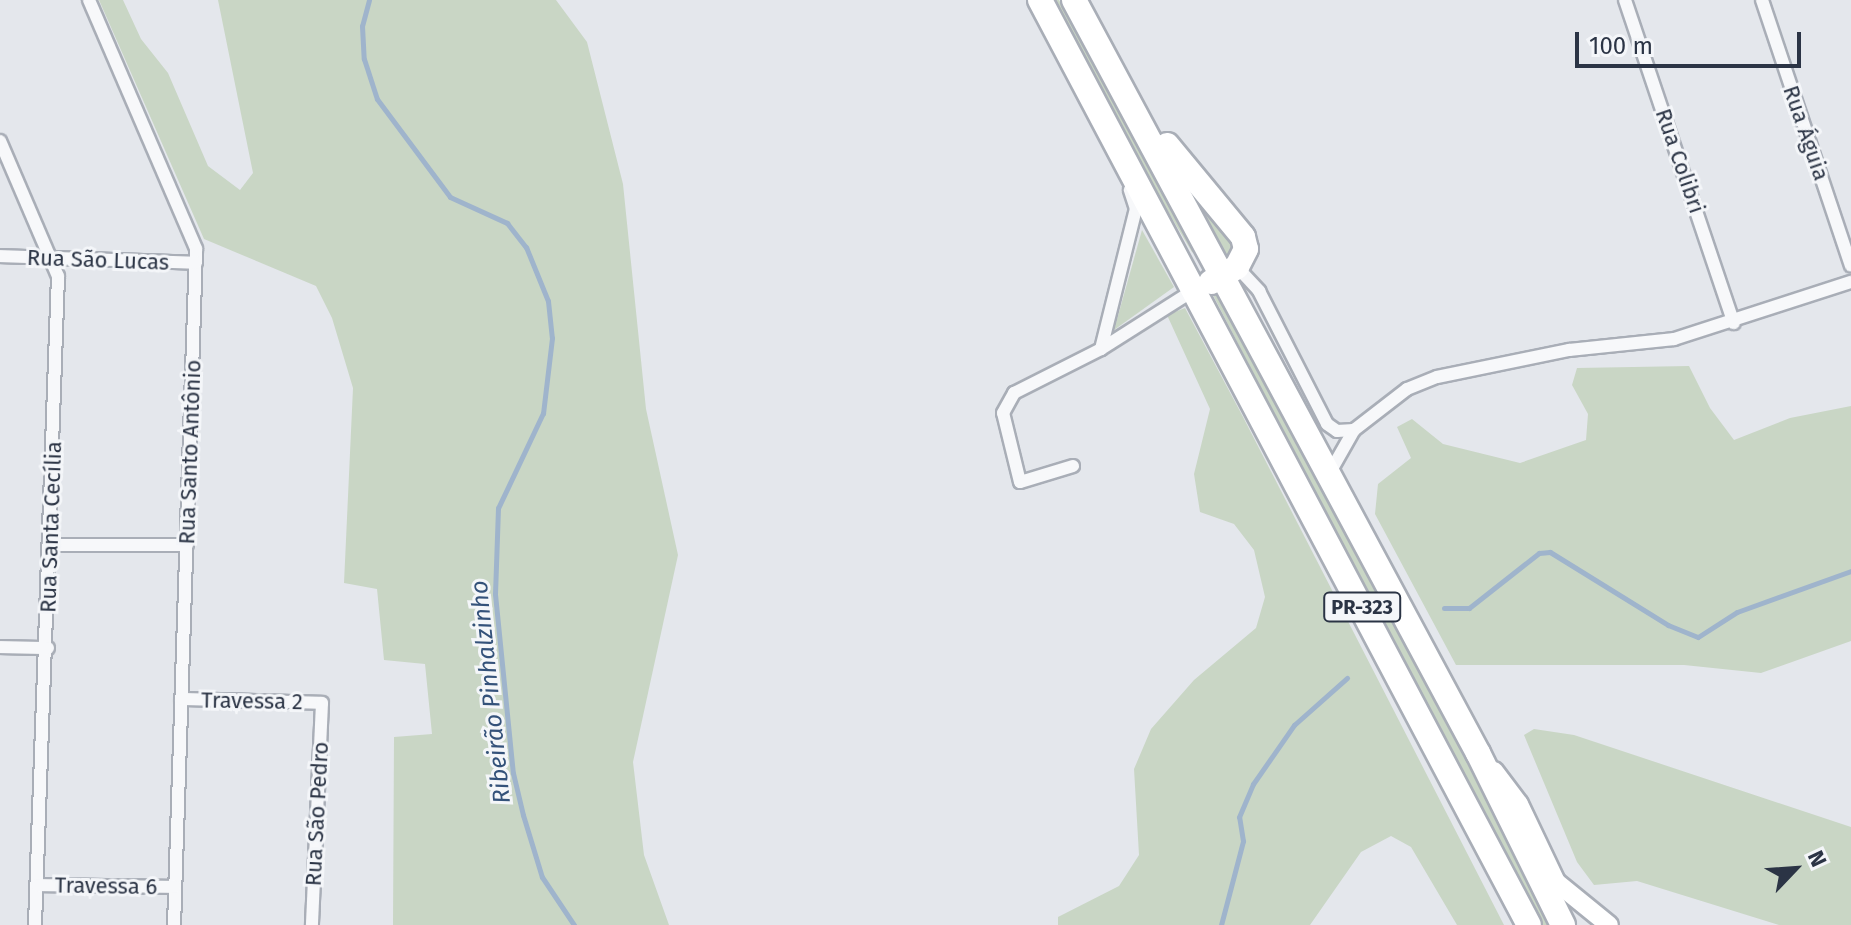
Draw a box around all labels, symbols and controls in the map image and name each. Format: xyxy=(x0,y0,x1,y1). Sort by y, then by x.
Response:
scale bar xyxy=(1579,16,1805,66)
text: 100 m xyxy=(1589,32,1653,60)
street label: Rua Águia xyxy=(1777,82,1835,184)
street label: Rua Colibri xyxy=(1650,105,1710,217)
street label: Rua São Lucas xyxy=(26,244,170,276)
street label: Rua Santo Antônio xyxy=(174,359,206,545)
street label: Rua Santa Cecília xyxy=(35,441,67,613)
water label: Ribeirão Pinhalzinho xyxy=(465,579,517,805)
road number: PR-323 xyxy=(1322,591,1402,623)
street label: Travessa 2 xyxy=(201,687,303,715)
street label: Rua São Pedro xyxy=(300,741,334,887)
north arrow xyxy=(1755,829,1835,909)
text: N xyxy=(1802,846,1833,871)
street label: Travessa 6 xyxy=(55,872,157,900)

